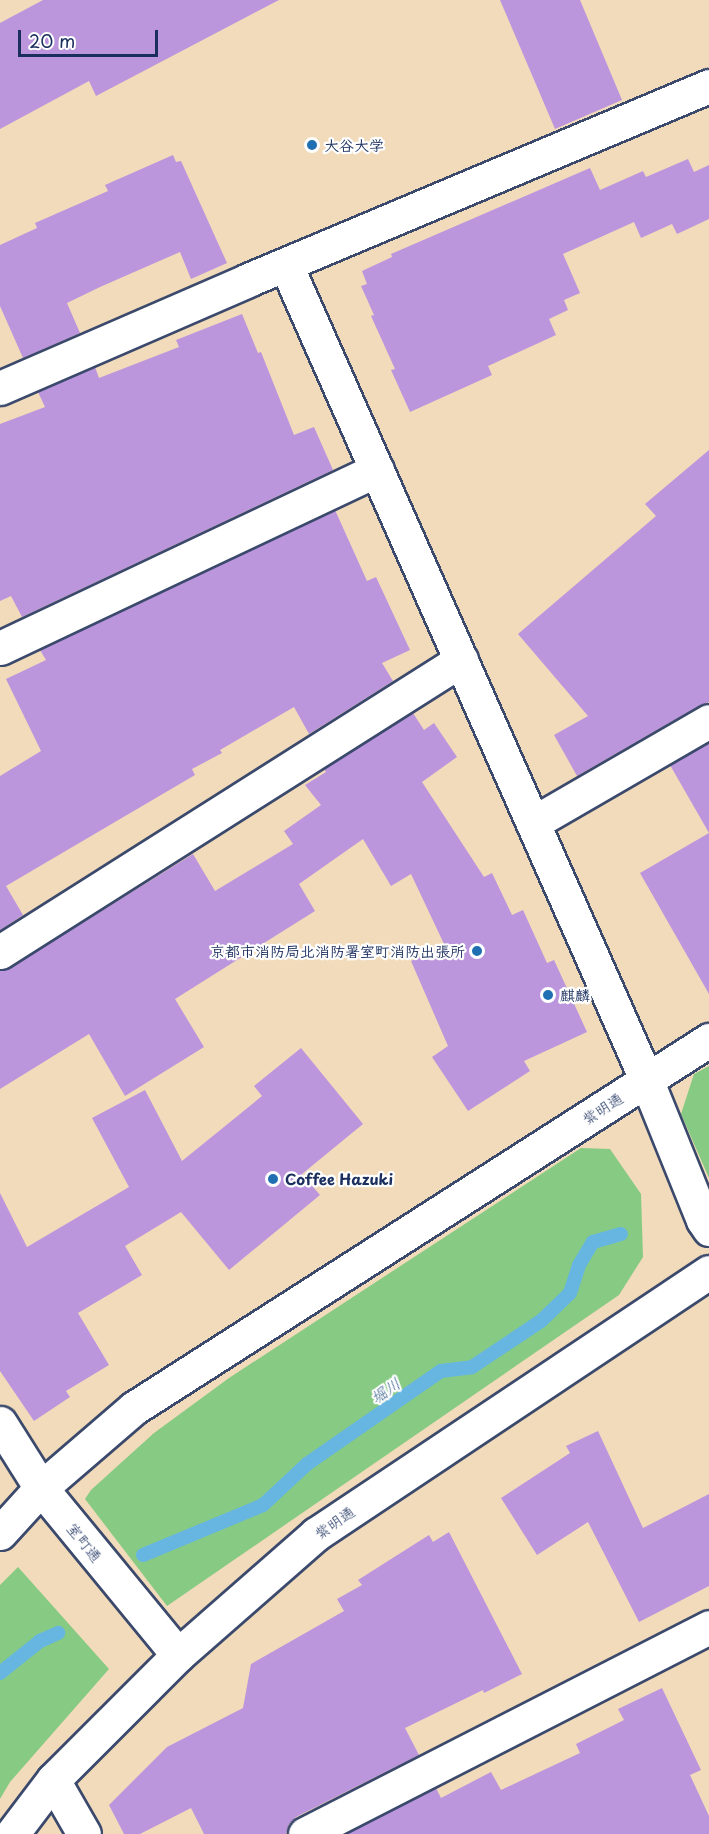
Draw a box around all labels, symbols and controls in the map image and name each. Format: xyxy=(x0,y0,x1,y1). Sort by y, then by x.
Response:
scale bar xyxy=(21,18,160,56)
text: 20 m xyxy=(29,27,75,54)
place label: 大谷大学 xyxy=(324,136,384,154)
marker: 大谷大学 xyxy=(305,138,319,152)
place label: 京都市消防局北消防署室町消防出張所 xyxy=(210,942,465,960)
marker: 京都市消防局北消防署室町消防出張所 xyxy=(470,944,484,958)
place label: 麒麟 xyxy=(560,986,590,1004)
marker: 麒麟 xyxy=(541,988,555,1002)
street label: 紫明通 xyxy=(578,1088,626,1128)
place label: Coffee Hazuki xyxy=(285,1170,394,1188)
marker: Coffee Hazuki xyxy=(266,1172,280,1186)
water label: 堀川 xyxy=(366,1373,404,1407)
street label: 紫明通 xyxy=(310,1502,358,1542)
street label: 室町通 xyxy=(64,1519,106,1565)

